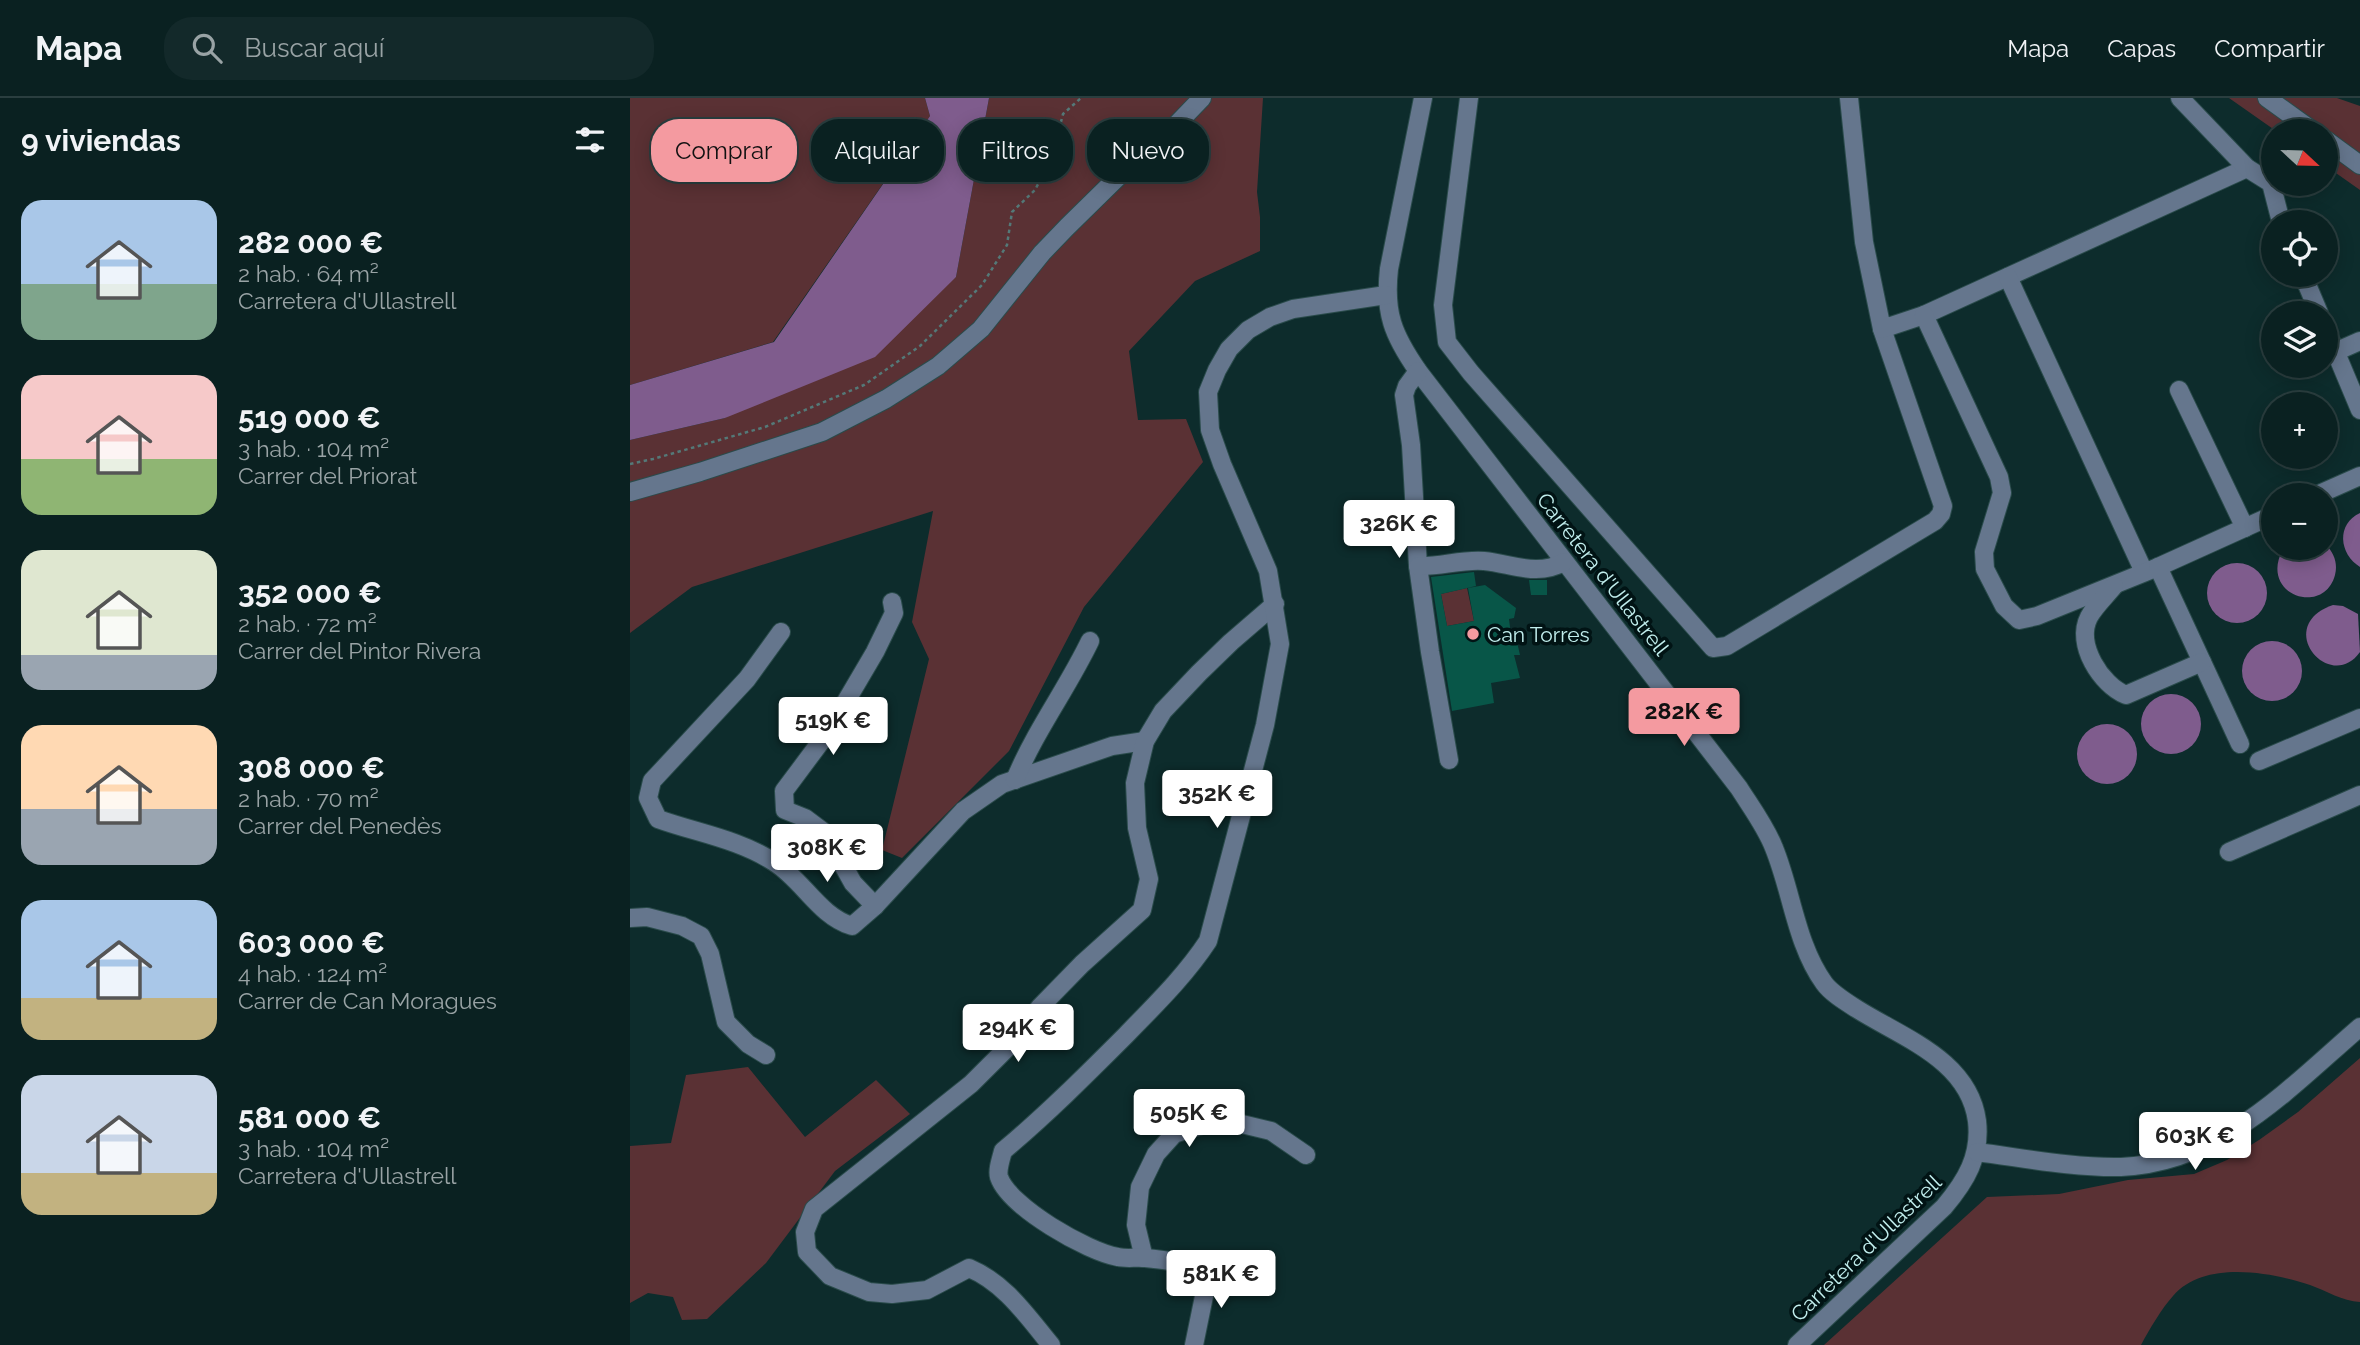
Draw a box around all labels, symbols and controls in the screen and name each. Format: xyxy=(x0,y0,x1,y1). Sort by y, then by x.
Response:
search box xyxy=(164,17,654,80)
text: Mapa xyxy=(35,29,122,68)
icon: search xyxy=(188,29,226,67)
text: Buscar aquí xyxy=(244,33,384,63)
text: Mapa xyxy=(2007,34,2069,63)
text: Capas xyxy=(2107,34,2176,63)
text: Compartir xyxy=(2214,34,2325,63)
chip: Comprar xyxy=(651,119,797,182)
chip: Alquilar xyxy=(811,119,944,182)
chip: Filtros xyxy=(958,119,1073,182)
chip: Nuevo xyxy=(1087,119,1209,182)
north arrow xyxy=(2261,119,2338,196)
map controls xyxy=(2261,119,2338,560)
icon: filters xyxy=(571,121,609,159)
text: 9 viviendas xyxy=(21,123,181,158)
button: locate xyxy=(2261,210,2338,287)
text: 282 000 € xyxy=(238,225,384,260)
icon: home xyxy=(77,228,161,312)
text: 2 hab. · 64 m² xyxy=(238,260,379,287)
text: Carretera d'Ullastrell xyxy=(238,287,457,314)
button: layers xyxy=(2261,301,2338,378)
button: + xyxy=(2261,392,2338,469)
text: 519 000 € xyxy=(238,400,381,435)
icon: home xyxy=(77,403,161,487)
text: 3 hab. · 104 m² xyxy=(238,435,389,462)
text: Carrer del Priorat xyxy=(238,462,417,489)
button: − xyxy=(2261,483,2338,560)
street label: Carretera d'Ullastrell xyxy=(1532,488,1674,661)
pin: 326K € xyxy=(1342,500,1456,560)
text: 326K € xyxy=(1360,509,1438,536)
text: 352 000 € xyxy=(238,575,382,610)
icon: home xyxy=(77,578,161,662)
text: 2 hab. · 72 m² xyxy=(238,610,377,637)
place label: Can Torres xyxy=(1487,622,1590,647)
marker: Can Torres xyxy=(1465,626,1481,642)
text: Carrer del Pintor Rivera xyxy=(238,637,481,664)
pin: 282K € xyxy=(1627,688,1741,748)
text: 282K € xyxy=(1645,697,1723,724)
pin: 519K € xyxy=(776,698,890,757)
text: 519K € xyxy=(795,706,871,733)
text: 308 000 € xyxy=(238,750,385,785)
icon: home xyxy=(77,753,161,837)
pin: 352K € xyxy=(1160,770,1274,830)
text: 352K € xyxy=(1178,779,1256,806)
text: 2 hab. · 70 m² xyxy=(238,785,379,812)
text: Carrer del Penedès xyxy=(238,812,442,839)
pin: 308K € xyxy=(770,824,884,884)
text: 308K € xyxy=(787,833,867,860)
text: 603 000 € xyxy=(238,925,385,960)
icon: home xyxy=(77,928,161,1012)
text: 4 hab. · 124 m² xyxy=(238,960,387,987)
text: Carrer de Can Moragues xyxy=(238,987,497,1014)
pin: 294K € xyxy=(961,1004,1075,1064)
text: 294K € xyxy=(979,1013,1057,1040)
pin: 505K € xyxy=(1132,1090,1246,1149)
text: 505K € xyxy=(1150,1098,1228,1125)
text: 581 000 € xyxy=(238,1100,381,1135)
icon: home xyxy=(77,1103,161,1187)
pin: 603K € xyxy=(2138,1112,2252,1172)
text: 603K € xyxy=(2155,1121,2235,1148)
text: 3 hab. · 104 m² xyxy=(238,1135,389,1162)
text: Carretera d'Ullastrell xyxy=(238,1162,457,1189)
street label: Carretera d'Ullastrell xyxy=(1786,1170,1947,1326)
pin: 581K € xyxy=(1164,1250,1278,1310)
text: 581K € xyxy=(1183,1259,1259,1286)

